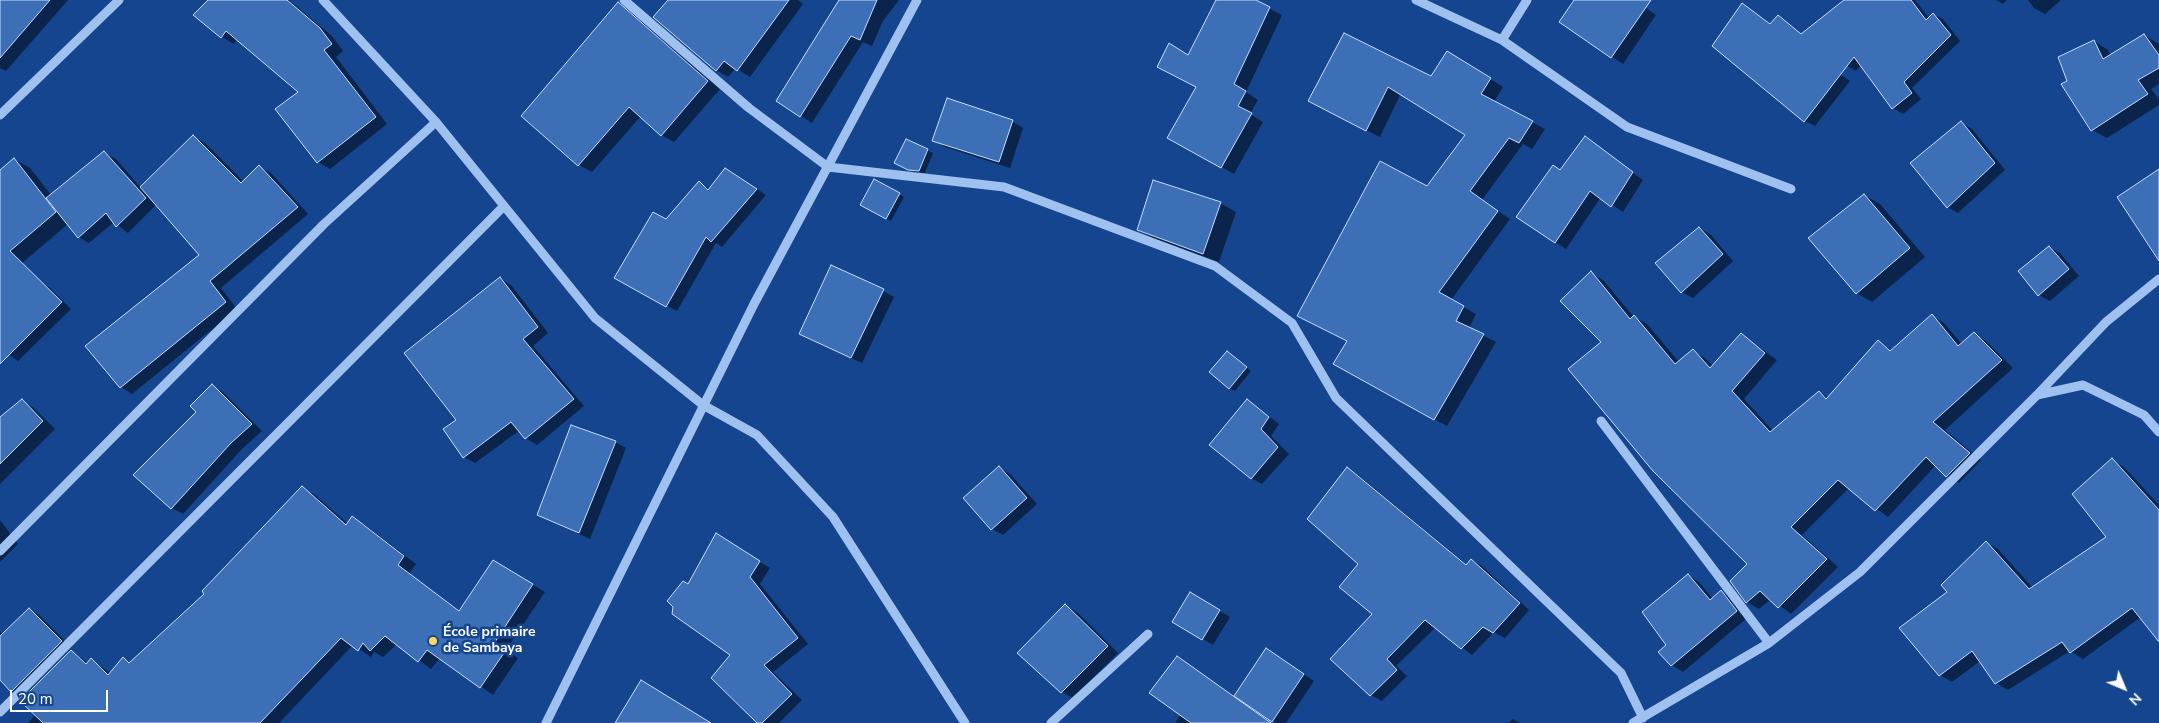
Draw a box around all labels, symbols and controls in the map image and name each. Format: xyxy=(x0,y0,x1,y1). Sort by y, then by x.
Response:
place label: École primaire de Sambaya xyxy=(443,625,536,658)
marker: École primaire de Sambaya xyxy=(427,635,439,647)
north arrow xyxy=(2099,663,2149,713)
scale bar xyxy=(12,680,110,712)
text: 20 m xyxy=(18,689,53,709)
text: N xyxy=(2125,689,2145,709)

